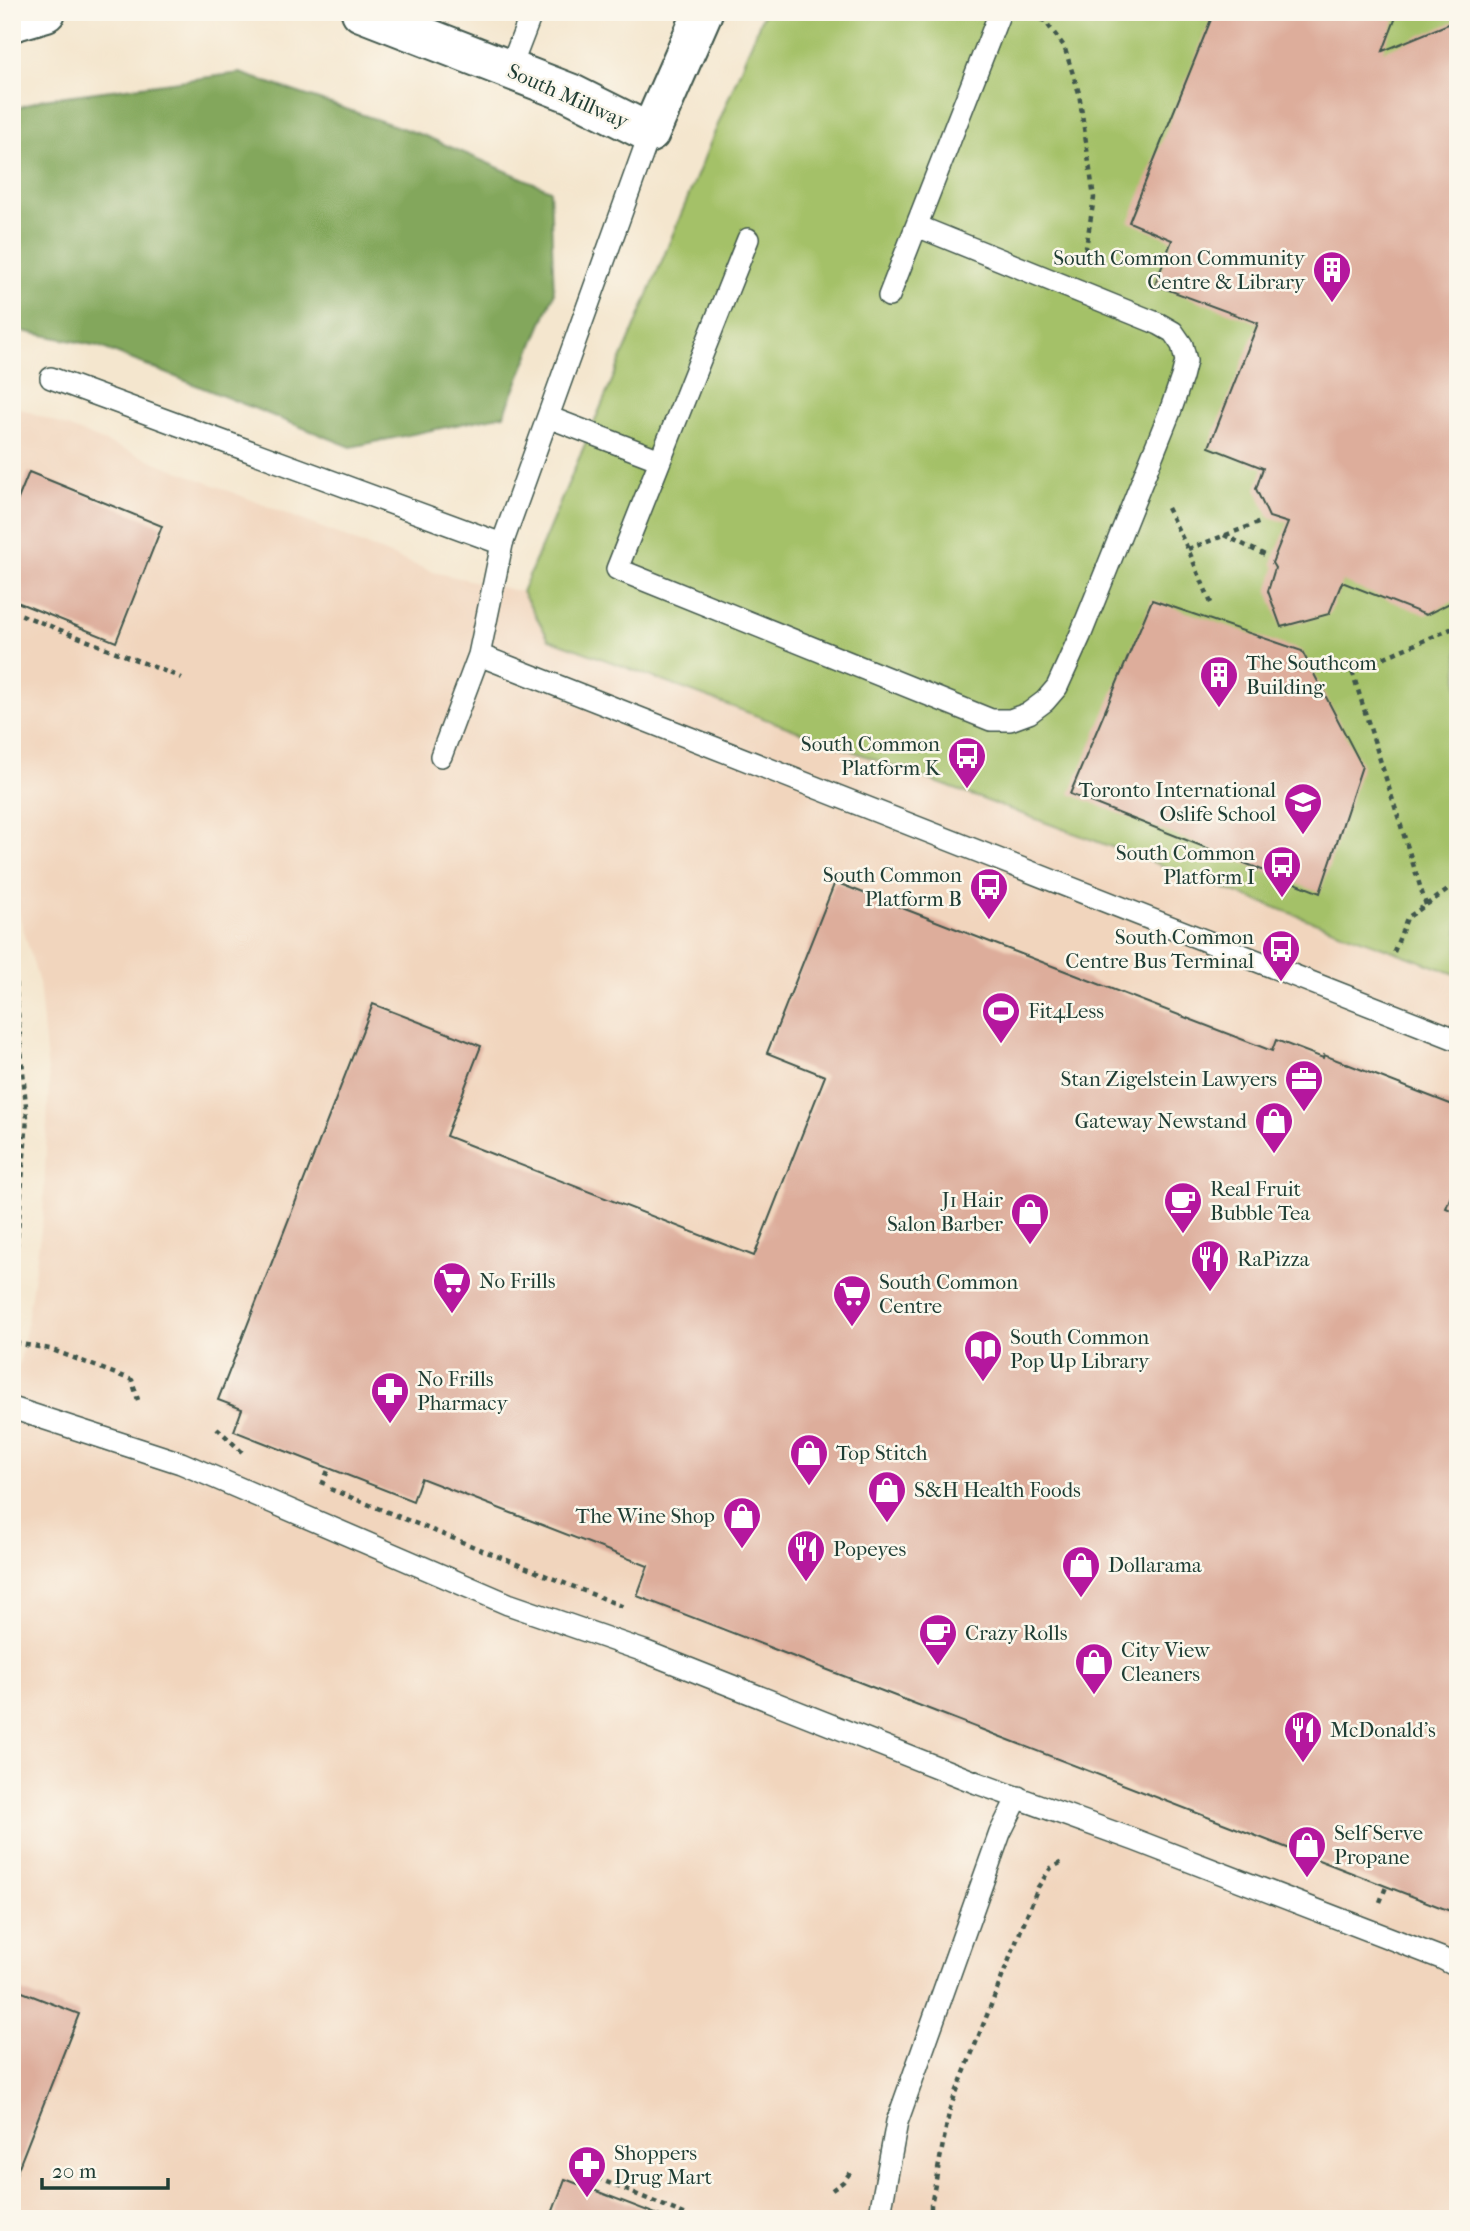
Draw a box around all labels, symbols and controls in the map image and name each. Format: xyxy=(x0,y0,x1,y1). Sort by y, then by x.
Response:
street label: South Millway xyxy=(504,59,633,134)
place label: South Common Community Centre & Library xyxy=(1053,246,1306,294)
building icon: South Common Community Centre & Library xyxy=(1311,249,1353,304)
place label: The Southcom Building xyxy=(1246,651,1377,699)
building icon: The Southcom Building xyxy=(1198,654,1240,709)
place label: South Common Platform K xyxy=(801,732,942,780)
bus stop icon: South Common Platform K xyxy=(946,735,988,790)
place label: Toronto International Oslife School xyxy=(1079,778,1276,826)
school or university icon: Toronto International Oslife School xyxy=(1282,781,1324,836)
place label: South Common Platform I xyxy=(1116,841,1255,889)
bus stop icon: South Common Platform I xyxy=(1261,844,1303,899)
place label: South Common Platform B xyxy=(823,863,962,911)
bus stop icon: South Common Platform B xyxy=(968,866,1010,921)
place label: South Common Centre Bus Terminal xyxy=(1065,925,1254,973)
bus stop icon: South Common Centre Bus Terminal xyxy=(1260,928,1302,983)
sports icon: Fit4Less xyxy=(980,990,1022,1045)
place label: Fit4Less xyxy=(1028,999,1104,1023)
office icon: Stan Zigelstein Lawyers xyxy=(1283,1058,1325,1113)
place label: Stan Zigelstein Lawyers xyxy=(1061,1067,1277,1091)
shop icon: Gateway Newstand xyxy=(1253,1100,1295,1155)
place label: Gateway Newstand xyxy=(1074,1109,1248,1133)
place label: Real Fruit Bubble Tea xyxy=(1210,1177,1311,1225)
cafe icon: Real Fruit Bubble Tea xyxy=(1162,1180,1204,1235)
place label: J1 Hair Salon Barber xyxy=(887,1188,1003,1236)
shop icon: J1 Hair Salon Barber xyxy=(1009,1191,1051,1246)
restaurant icon: RaPizza xyxy=(1189,1238,1231,1293)
place label: RaPizza xyxy=(1237,1247,1310,1271)
supermarket icon: No Frills xyxy=(431,1260,473,1315)
place label: No Frills xyxy=(479,1269,556,1293)
place label: South Common Centre xyxy=(879,1270,1018,1318)
supermarket icon: South Common Centre xyxy=(831,1273,873,1328)
place label: South Common Pop Up Library xyxy=(1010,1325,1150,1373)
library icon: South Common Pop Up Library xyxy=(962,1328,1004,1383)
place label: No Frills Pharmacy xyxy=(417,1367,508,1415)
pharmacy icon: No Frills Pharmacy xyxy=(369,1370,411,1425)
shop icon: Top Stitch xyxy=(788,1432,830,1487)
place label: Top Stitch xyxy=(836,1441,928,1465)
shop icon: S&H Health Foods xyxy=(866,1469,908,1524)
place label: S&H Health Foods xyxy=(914,1478,1081,1502)
shop icon: The Wine Shop xyxy=(721,1495,763,1550)
place label: The Wine Shop xyxy=(576,1504,715,1528)
restaurant icon: Popeyes xyxy=(785,1528,827,1583)
place label: Popeyes xyxy=(833,1537,906,1561)
shop icon: Dollarama xyxy=(1060,1544,1102,1599)
place label: Dollarama xyxy=(1108,1553,1202,1577)
cafe icon: Crazy Rolls xyxy=(917,1612,959,1667)
place label: Crazy Rolls xyxy=(965,1621,1068,1645)
place label: City View Cleaners xyxy=(1121,1638,1211,1686)
shop icon: City View Cleaners xyxy=(1073,1641,1115,1696)
restaurant icon: McDonald's xyxy=(1282,1709,1324,1764)
place label: McDonald's xyxy=(1330,1718,1436,1742)
place label: Self Serve Propane xyxy=(1334,1821,1423,1869)
shop icon: Self Serve Propane xyxy=(1286,1824,1328,1879)
place label: Shoppers Drug Mart xyxy=(614,2141,713,2189)
pharmacy icon: Shoppers Drug Mart xyxy=(566,2144,608,2199)
scale bar xyxy=(42,2147,168,2191)
text: 20 m xyxy=(52,2159,97,2183)

